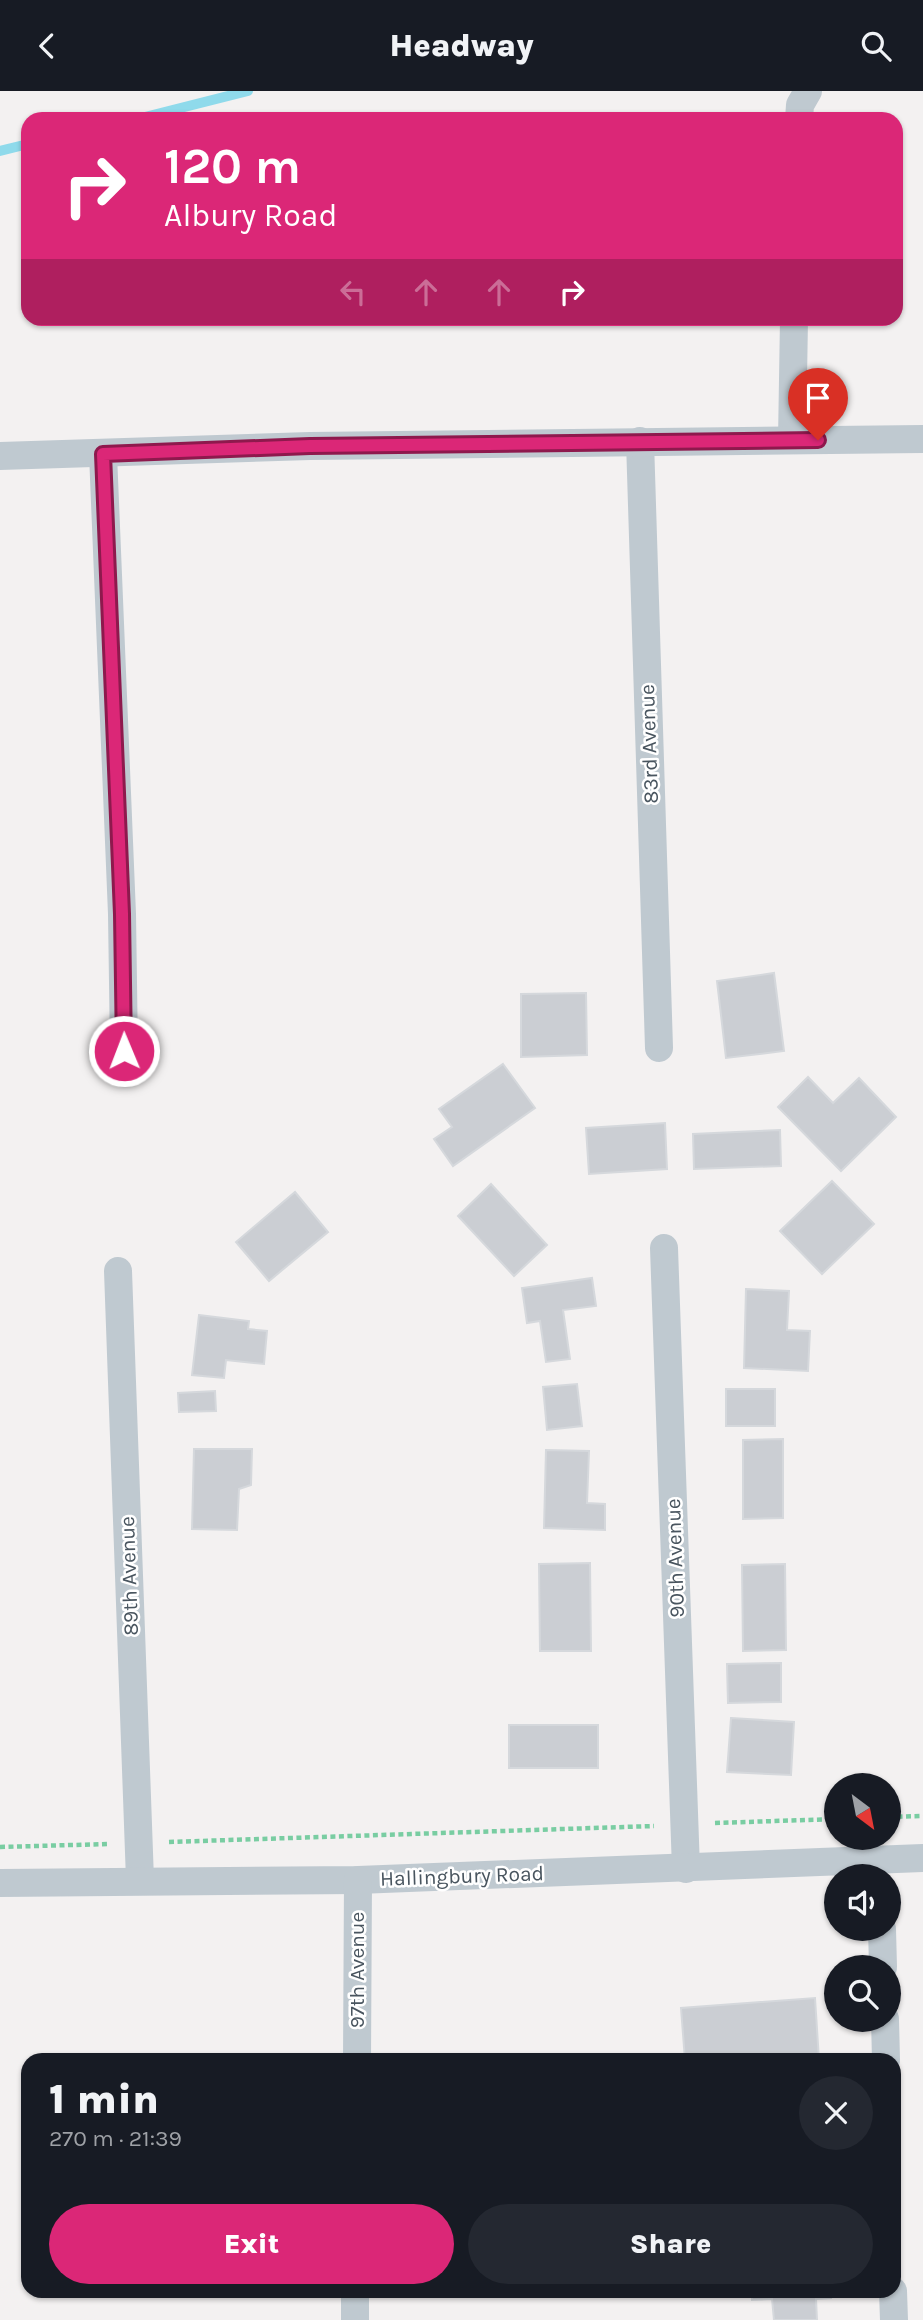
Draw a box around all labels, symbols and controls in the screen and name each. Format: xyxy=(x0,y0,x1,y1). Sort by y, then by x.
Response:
icon: back xyxy=(28,27,66,65)
text: Headway xyxy=(389,27,534,64)
icon: search xyxy=(857,27,895,65)
text: 120 m xyxy=(164,138,301,195)
icon: right xyxy=(49,140,140,231)
text: Albury Road xyxy=(164,197,337,234)
icon: left xyxy=(334,273,372,311)
icon: ahead xyxy=(407,273,445,311)
icon: ahead xyxy=(480,273,518,311)
icon: right xyxy=(553,273,591,311)
pin xyxy=(788,368,848,440)
icon: arrive xyxy=(799,379,837,417)
street label: 83rd Avenue xyxy=(635,684,663,804)
position arrow xyxy=(87,1014,161,1088)
street label: 90th Avenue xyxy=(661,1498,689,1618)
street label: 89th Avenue xyxy=(115,1516,143,1636)
north arrow xyxy=(824,1773,901,1850)
map controls xyxy=(824,1773,901,2032)
street label: Hallingbury Road xyxy=(380,1861,544,1891)
button: sound xyxy=(824,1864,901,1941)
street label: 97th Avenue xyxy=(345,1912,369,2028)
button: search xyxy=(824,1955,901,2032)
text: 1 min xyxy=(49,2074,159,2124)
button: close xyxy=(799,2076,873,2150)
text: 270 m · 21:39 xyxy=(49,2125,182,2152)
button: Exit xyxy=(49,2204,454,2284)
button: Share xyxy=(468,2204,873,2284)

